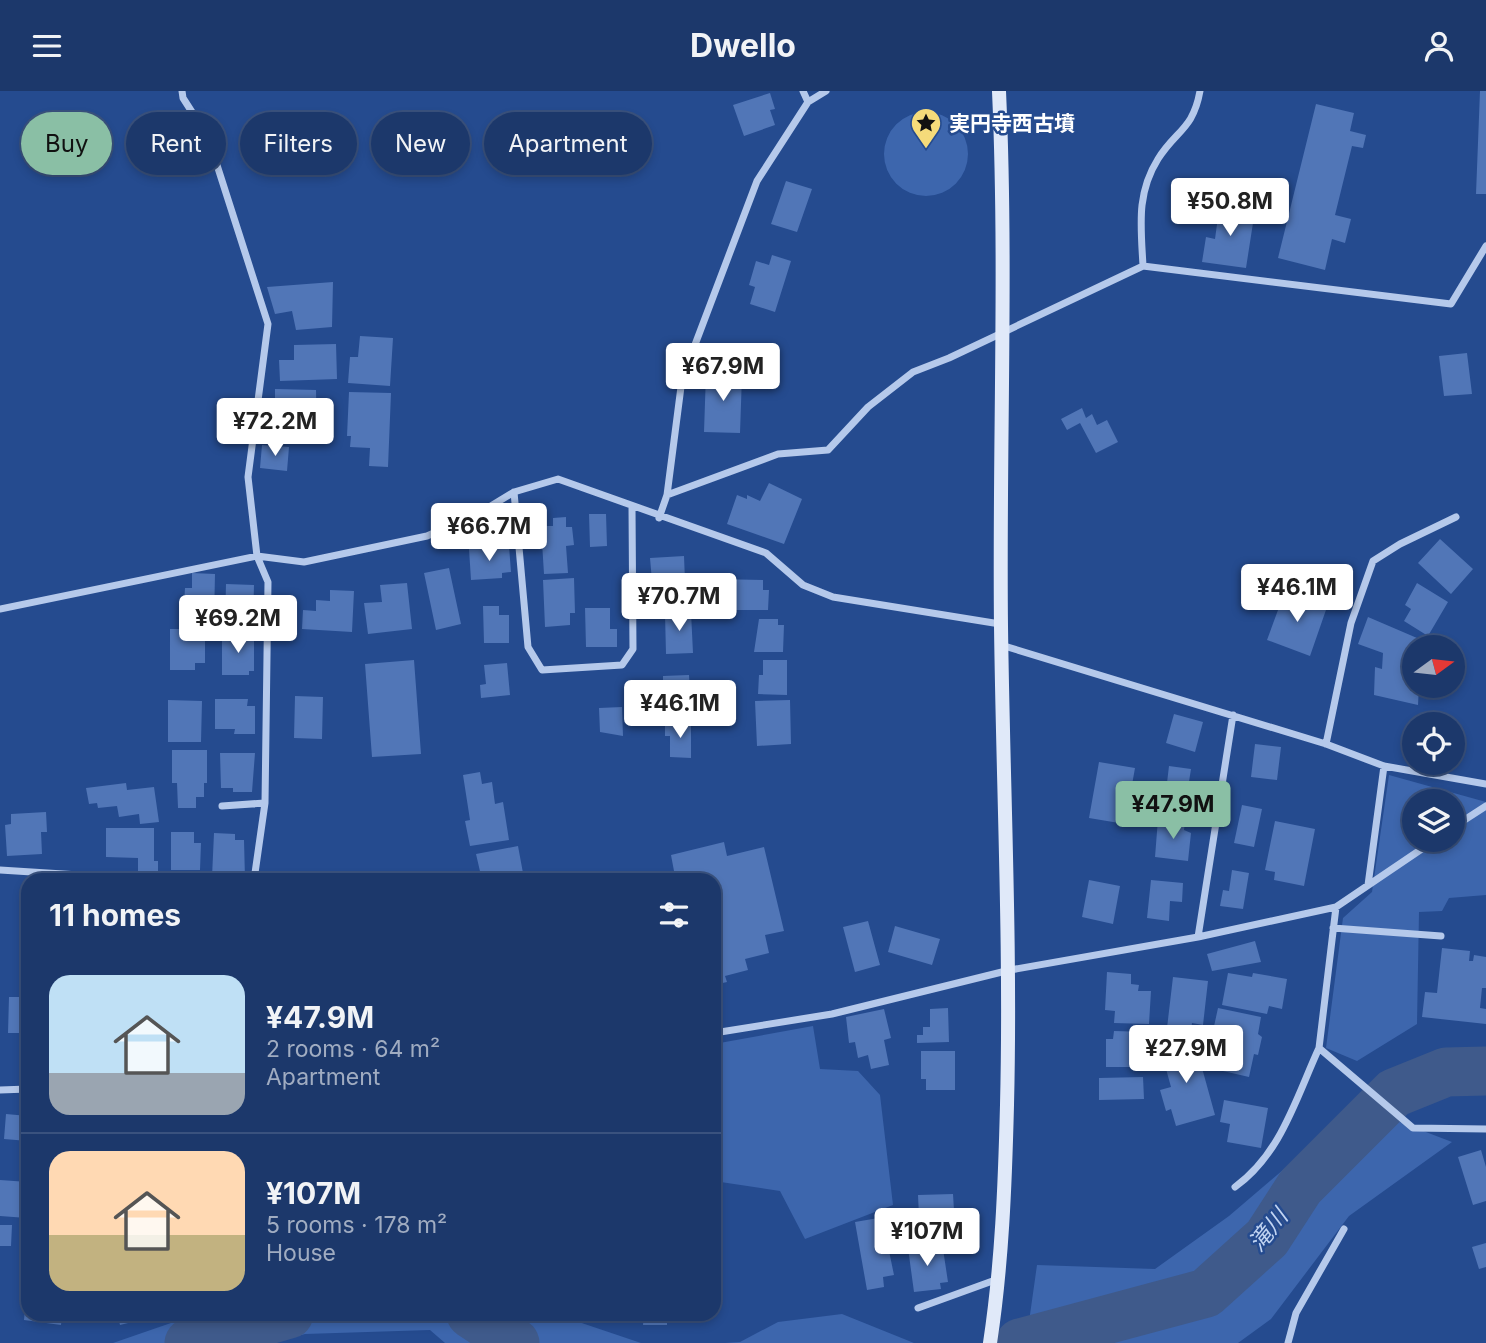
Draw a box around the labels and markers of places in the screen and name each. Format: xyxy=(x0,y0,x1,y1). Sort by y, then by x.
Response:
place icon: 実円寺西古墳 xyxy=(909,106,943,150)
place label: 実円寺西古墳 xyxy=(949,111,1075,136)
pin: ¥50.8M xyxy=(1173,179,1287,238)
pin: ¥67.9M xyxy=(666,343,780,403)
pin: ¥72.2M xyxy=(218,399,332,458)
pin: ¥66.7M xyxy=(432,503,546,563)
pin: ¥46.1M xyxy=(1240,565,1354,624)
pin: ¥70.7M xyxy=(622,573,736,633)
pin: ¥69.2M xyxy=(181,595,295,655)
pin: ¥46.1M xyxy=(623,681,737,740)
pin: ¥47.9M xyxy=(1116,781,1230,841)
pin: ¥27.9M xyxy=(1129,1025,1243,1085)
pin: ¥107M xyxy=(878,1209,976,1268)

